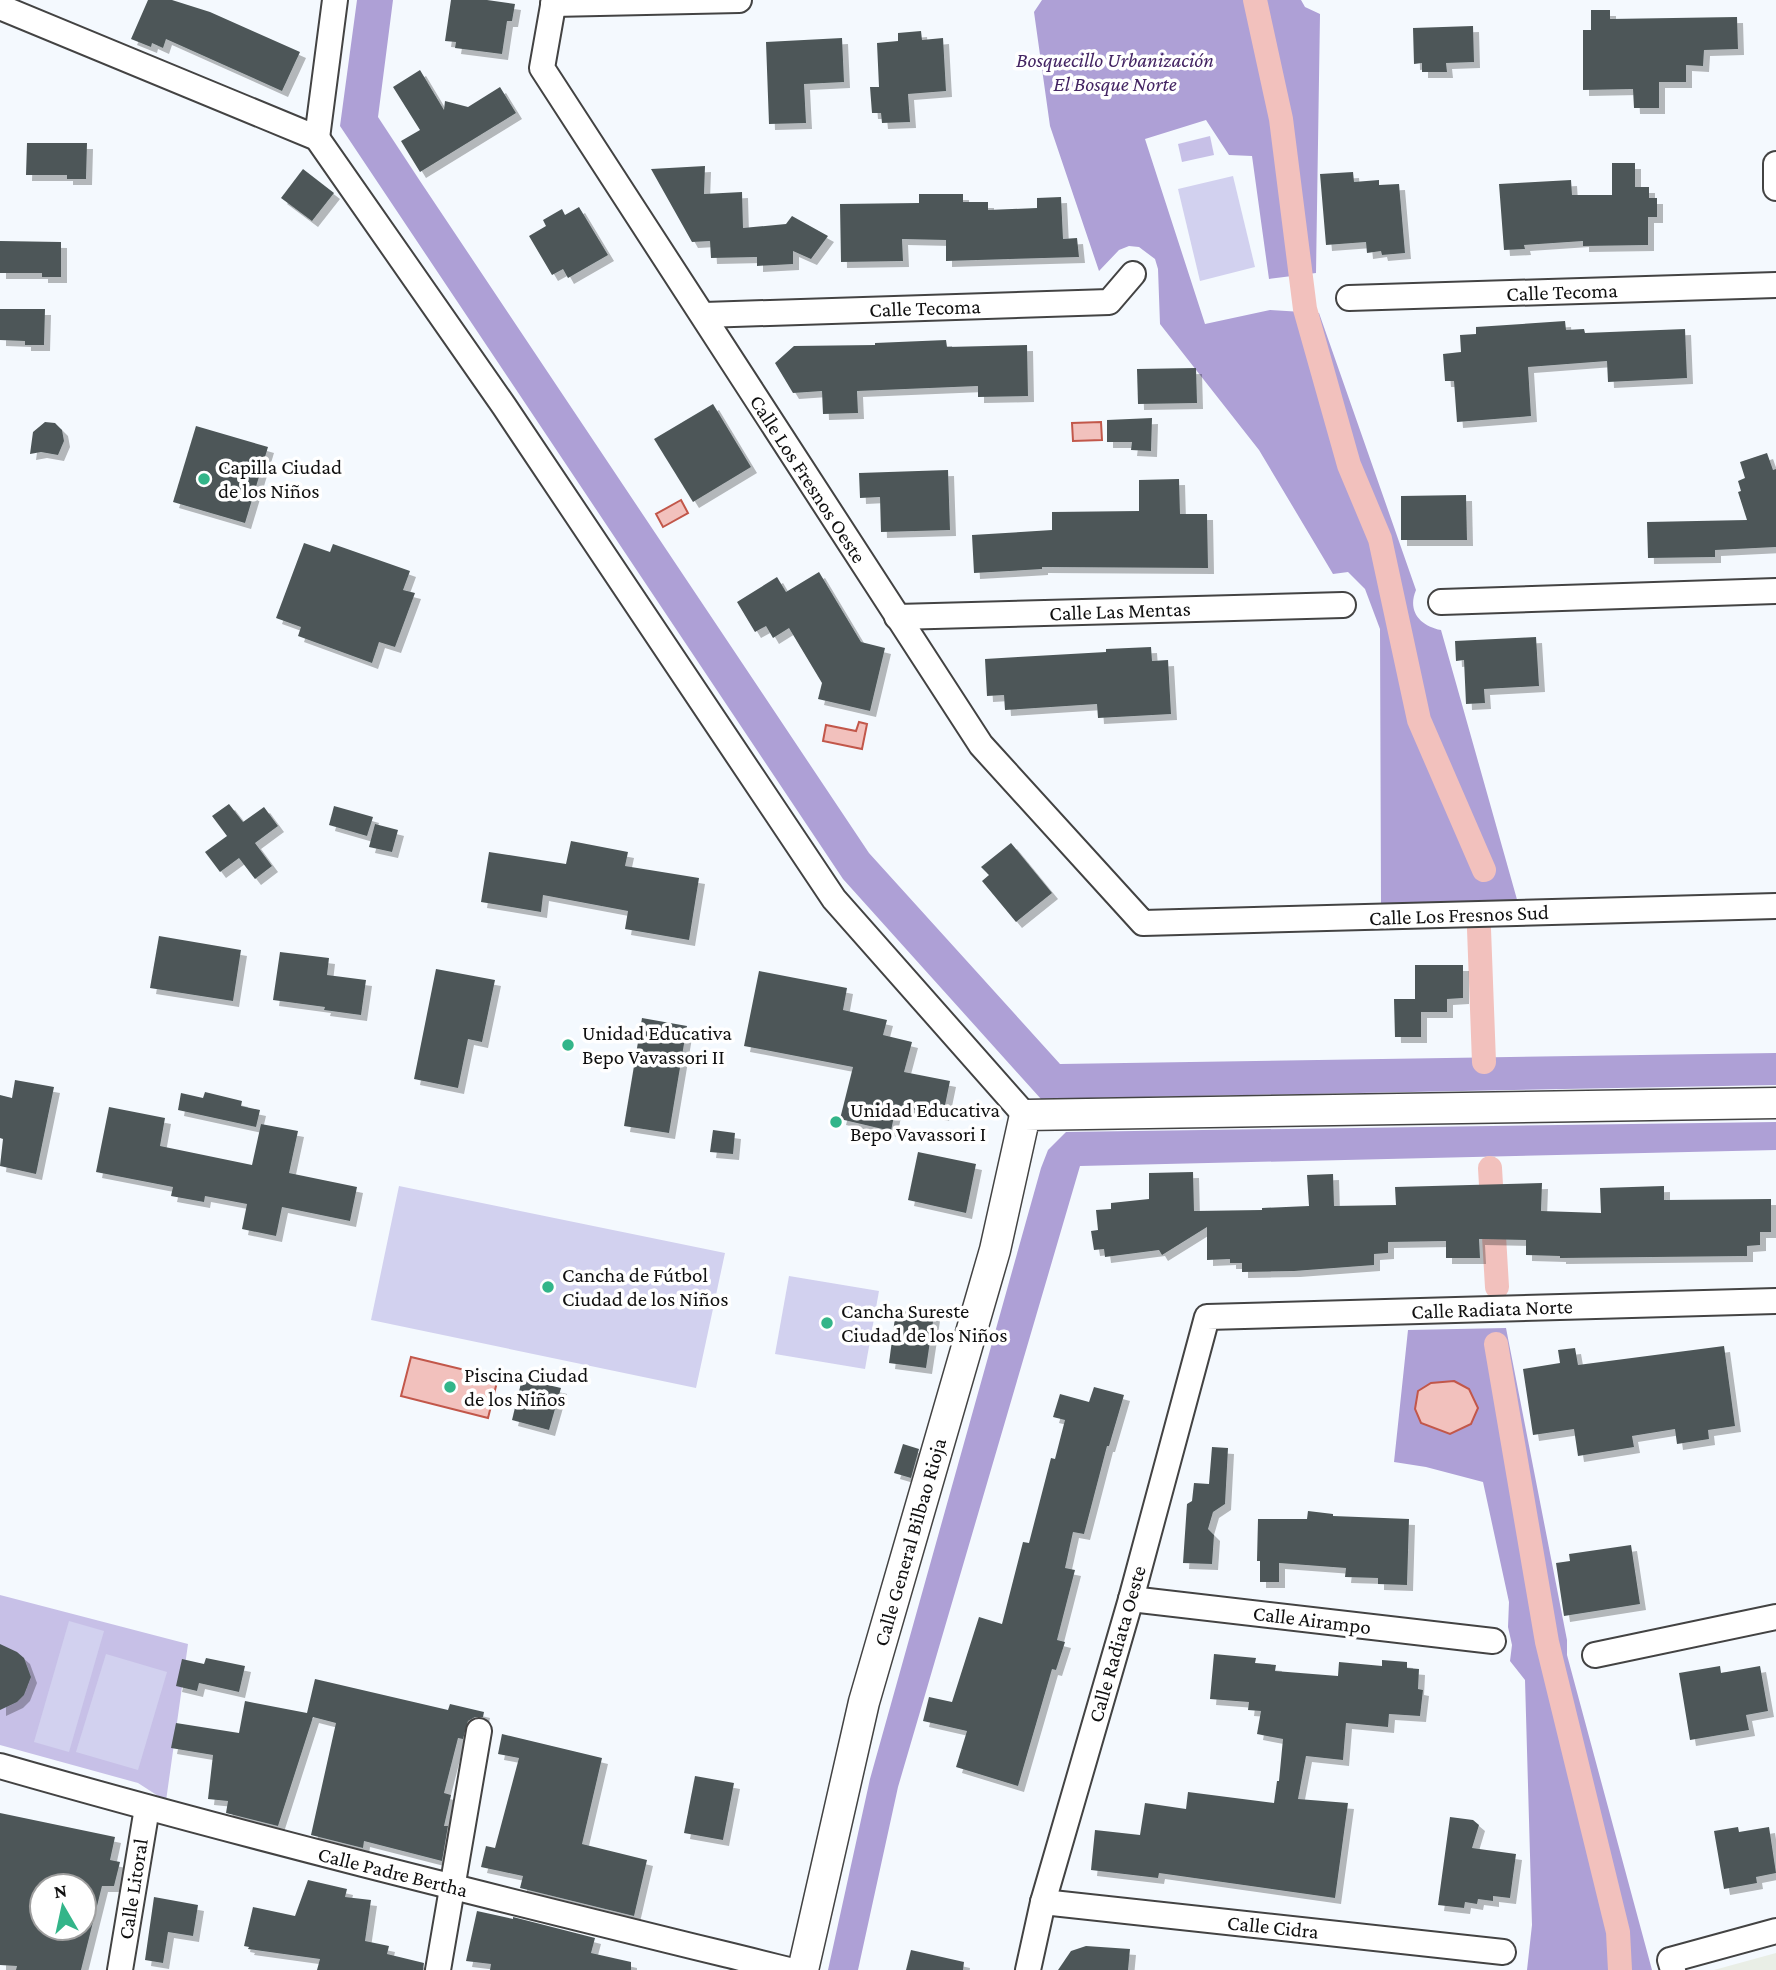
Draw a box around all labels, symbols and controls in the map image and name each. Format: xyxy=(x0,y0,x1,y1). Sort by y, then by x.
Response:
park label: Bosquecillo Urbanización El Bosque Norte xyxy=(1016,48,1214,96)
street label: Calle Tecoma xyxy=(1506,278,1618,306)
street label: Calle Tecoma xyxy=(869,294,981,322)
street label: Calle Los Fresnos Oeste xyxy=(745,390,871,568)
place label: Capilla Ciudad de los Niños xyxy=(218,455,342,503)
marker: Capilla Ciudad de los Niños xyxy=(196,471,212,487)
street label: Calle Las Mentas xyxy=(1049,597,1191,625)
street label: Calle Los Fresnos Sud xyxy=(1369,900,1549,930)
place label: Unidad Educativa Bepo Vavassori II xyxy=(582,1021,732,1069)
marker: Unidad Educativa Bepo Vavassori II xyxy=(560,1037,576,1053)
place label: Unidad Educativa Bepo Vavassori I xyxy=(850,1098,1000,1146)
marker: Unidad Educativa Bepo Vavassori I xyxy=(828,1114,844,1130)
place label: Cancha de Fútbol Ciudad de los Niños xyxy=(562,1263,728,1311)
marker: Cancha de Fútbol Ciudad de los Niños xyxy=(540,1279,556,1295)
street label: Calle Radiata Norte xyxy=(1411,1294,1573,1324)
place label: Cancha Sureste Ciudad de los Niños xyxy=(841,1299,1007,1347)
marker: Cancha Sureste Ciudad de los Niños xyxy=(819,1315,835,1331)
place label: Piscina Ciudad de los Niños xyxy=(464,1363,588,1411)
marker: Piscina Ciudad de los Niños xyxy=(442,1379,458,1395)
street label: Calle General Bilbao Rioja xyxy=(869,1435,951,1649)
street label: Calle Radiata Oeste xyxy=(1083,1563,1151,1725)
street label: Calle Airampo xyxy=(1252,1601,1372,1639)
street label: Calle Litoral xyxy=(113,1837,153,1941)
street label: Calle Padre Bertha xyxy=(316,1842,471,1902)
north arrow xyxy=(28,1872,98,1942)
text: N xyxy=(52,1879,69,1902)
street label: Calle Cidra xyxy=(1226,1910,1320,1944)

